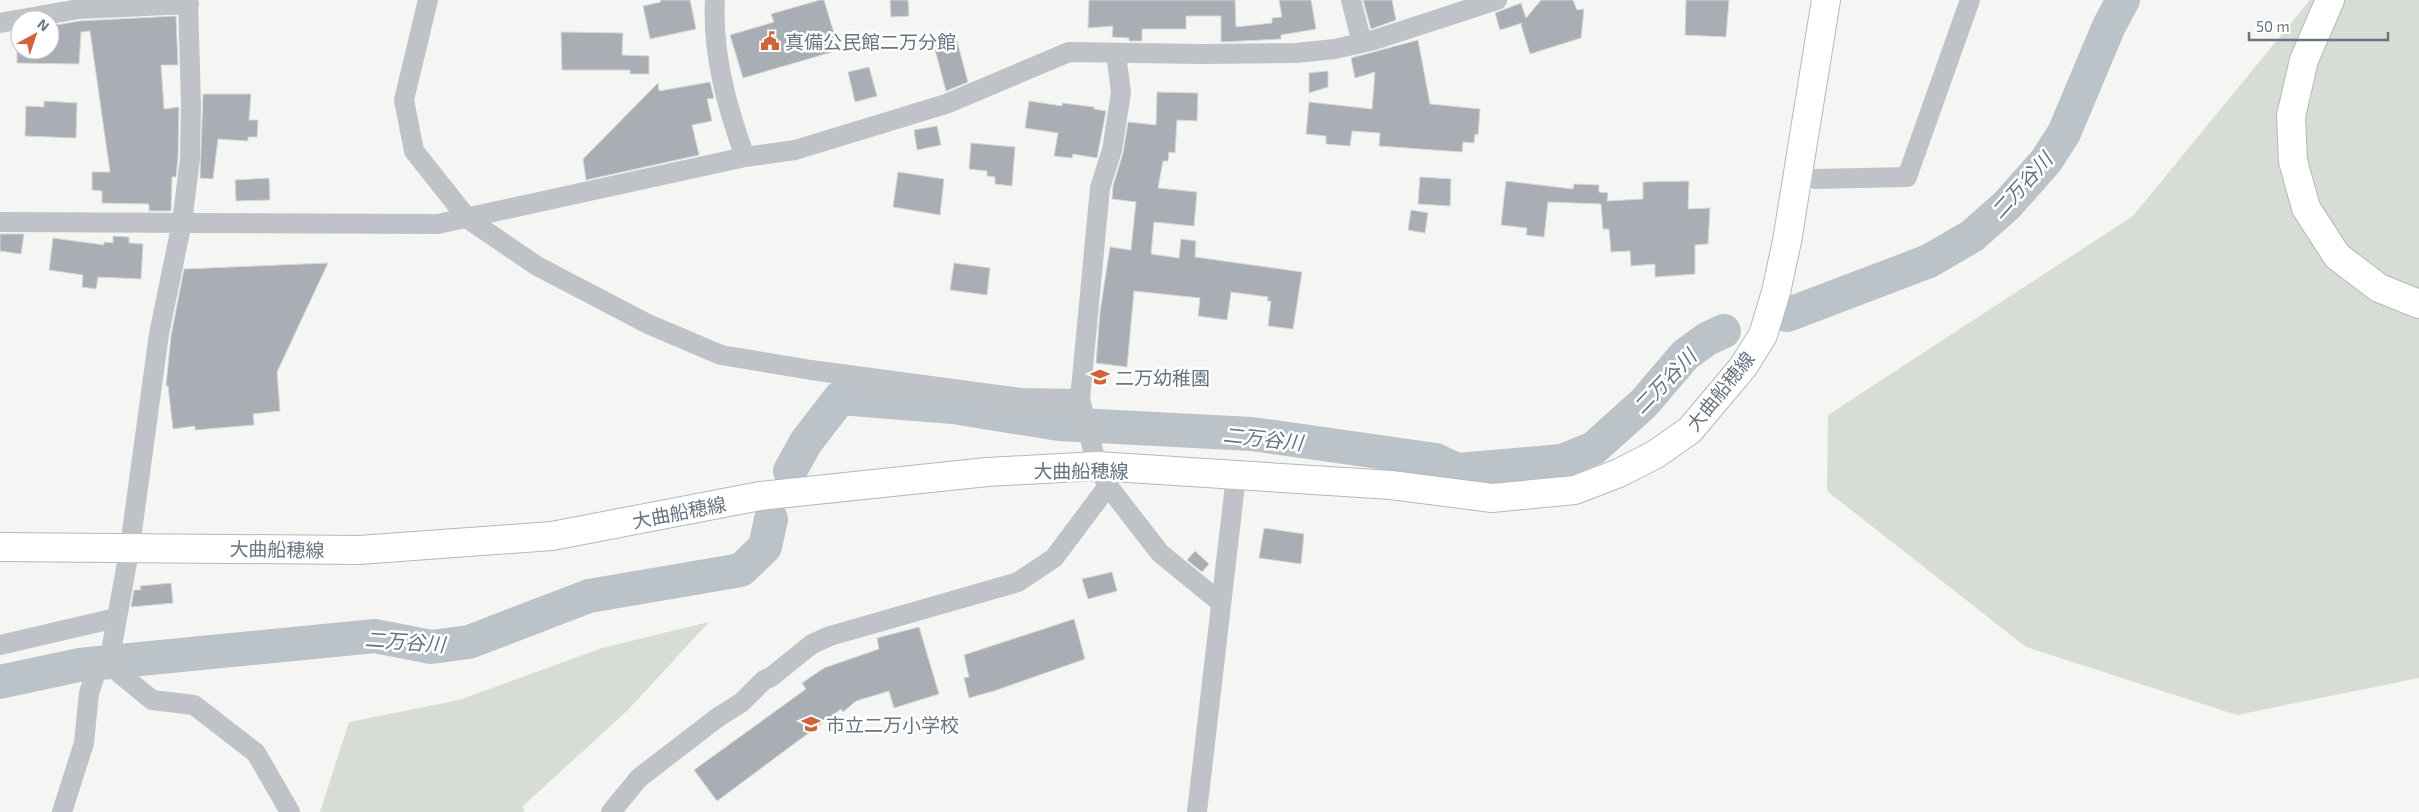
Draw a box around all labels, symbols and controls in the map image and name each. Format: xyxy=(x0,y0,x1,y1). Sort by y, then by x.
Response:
north arrow xyxy=(10,10,60,60)
scale bar xyxy=(2249,10,2388,42)
text: N xyxy=(34,15,53,34)
text: 50 m xyxy=(2256,17,2290,35)
public building icon: 真備公民館二万分館 xyxy=(759,30,781,52)
place label: 真備公民館二万分館 xyxy=(785,30,956,53)
water label: 二万谷川 xyxy=(1985,146,2058,223)
water label: 二万谷川 xyxy=(1628,342,1702,418)
street label: 大曲船穂線 xyxy=(1681,347,1759,435)
school or university icon: 二万幼稚園 xyxy=(1089,366,1111,388)
place label: 二万幼稚園 xyxy=(1115,366,1210,389)
water label: 二万谷川 xyxy=(1222,422,1306,454)
street label: 大曲船穂線 xyxy=(1033,459,1129,482)
street label: 大曲船穂線 xyxy=(630,492,728,532)
street label: 大曲船穂線 xyxy=(229,537,325,561)
water label: 二万谷川 xyxy=(364,626,448,656)
school or university icon: 市立二万小学校 xyxy=(800,713,822,735)
place label: 市立二万小学校 xyxy=(826,713,959,736)

